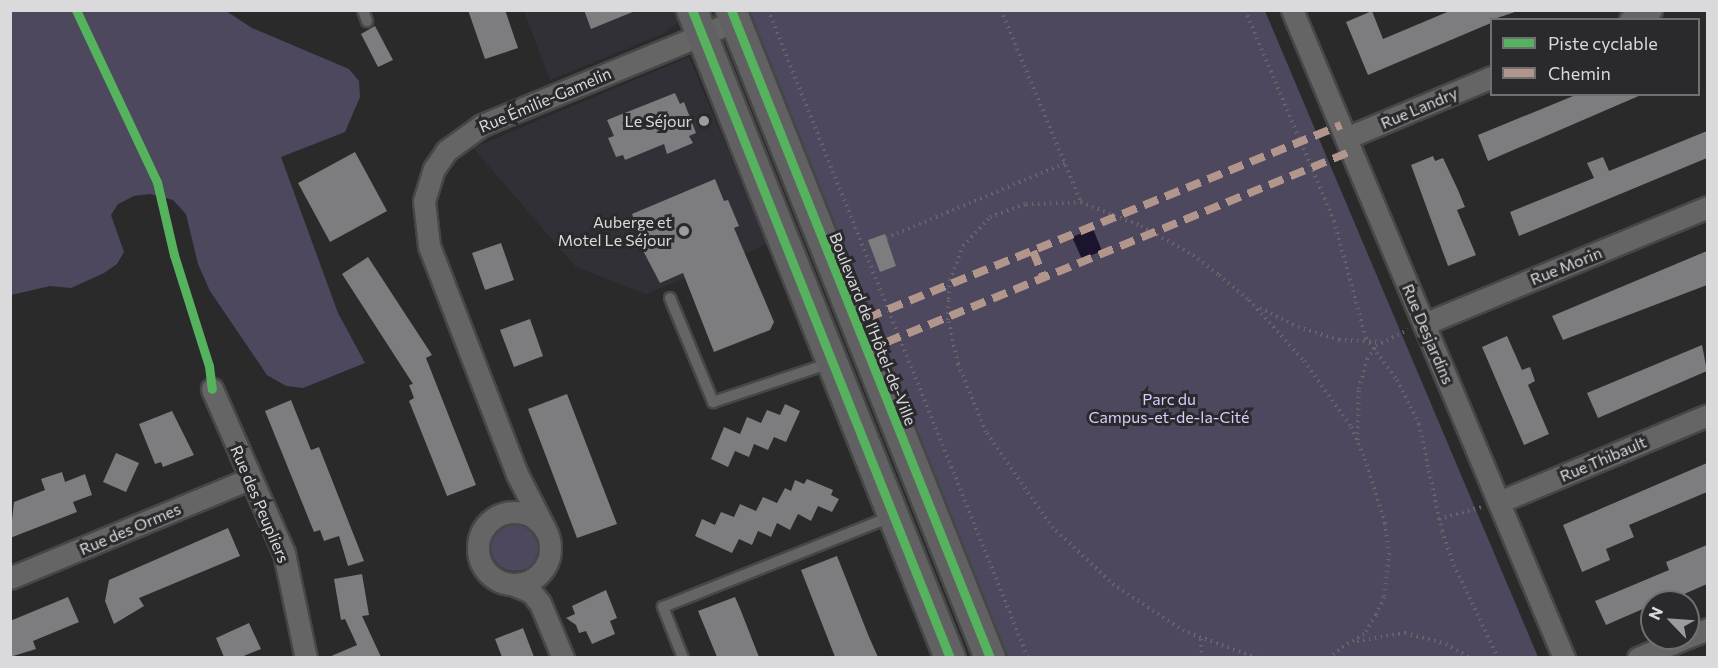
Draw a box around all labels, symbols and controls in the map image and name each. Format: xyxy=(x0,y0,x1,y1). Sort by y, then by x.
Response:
legend xyxy=(1490,18,1700,96)
text: Piste cyclable xyxy=(1548,32,1658,54)
text: Chemin xyxy=(1548,62,1611,84)
street label: Rue Émilie-Gamelin xyxy=(476,63,614,137)
street label: Rue Landry xyxy=(1378,83,1460,133)
place label: Le Séjour xyxy=(625,111,692,131)
marker: Le Séjour xyxy=(697,114,711,128)
place label: Auberge et Motel Le Séjour xyxy=(558,212,672,250)
marker: Auberge et Motel Le Séjour xyxy=(677,224,691,238)
street label: Boulevard de l'Hôtel-de-Ville xyxy=(825,230,921,428)
street label: Rue Morin xyxy=(1527,243,1605,289)
street label: Rue Desjardins xyxy=(1398,281,1458,387)
park label: Parc du Campus-et-de-la-Cité xyxy=(1089,389,1249,427)
street label: Rue Thibault xyxy=(1557,432,1649,486)
street label: Rue des Peupliers xyxy=(227,442,293,566)
street label: Rue des Ormes xyxy=(76,499,184,559)
north arrow xyxy=(1640,590,1700,650)
text: N xyxy=(1644,604,1666,622)

